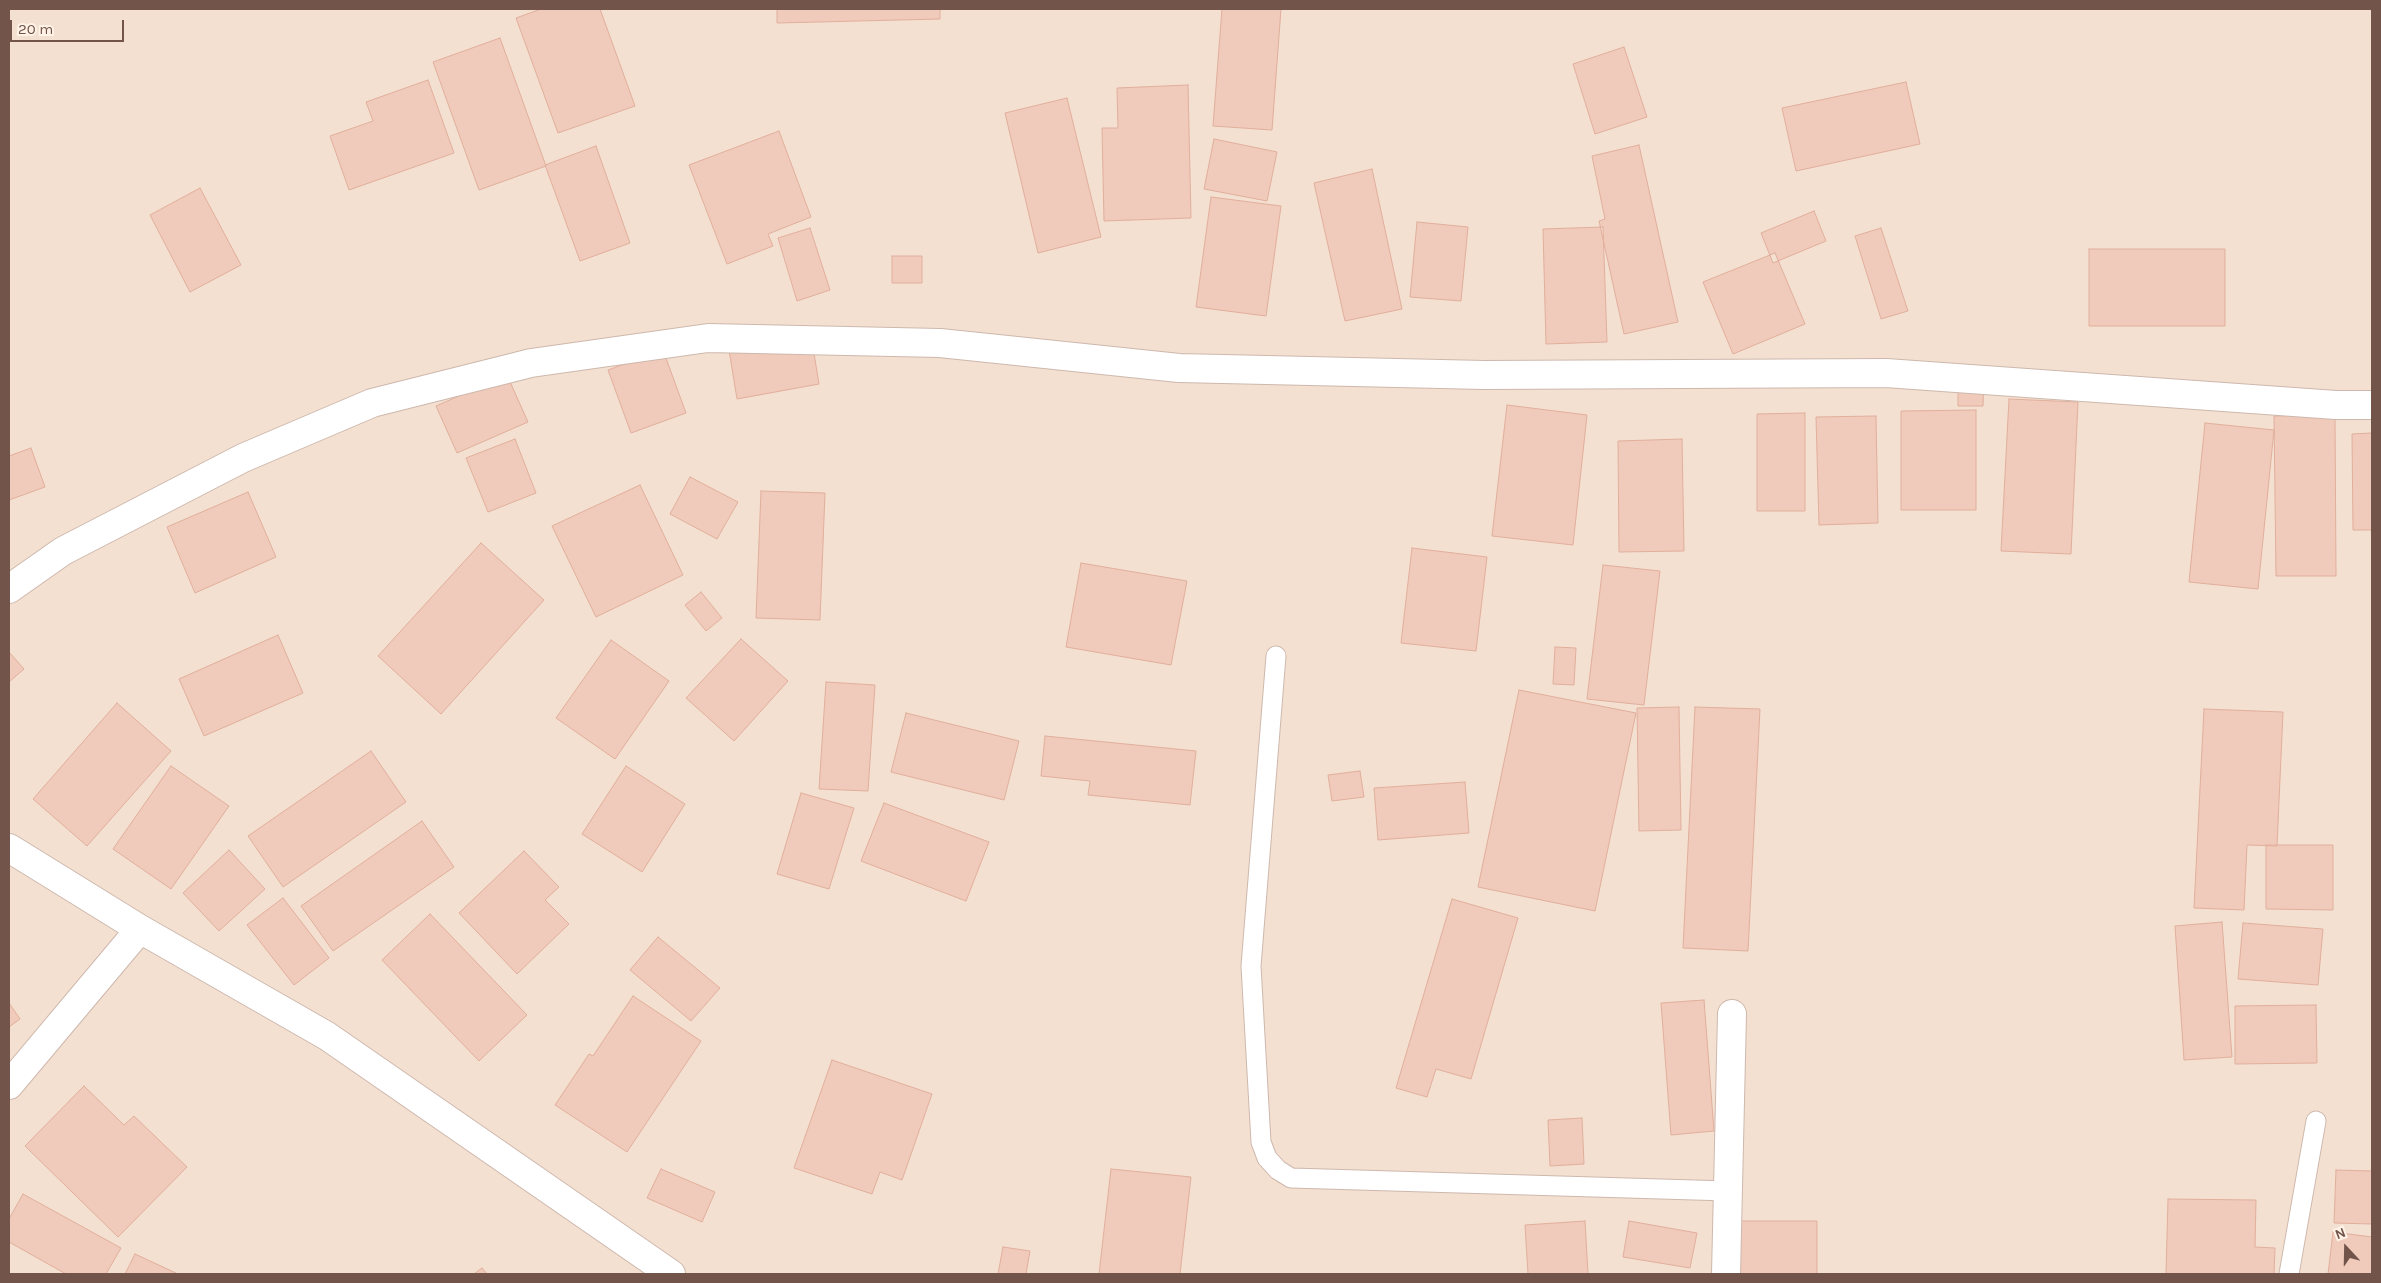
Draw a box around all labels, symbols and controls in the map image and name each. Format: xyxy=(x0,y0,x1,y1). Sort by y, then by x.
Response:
scale bar xyxy=(12,10,126,42)
text: 20 m xyxy=(18,20,53,38)
north arrow xyxy=(2321,1223,2371,1273)
text: N xyxy=(2333,1224,2348,1243)

